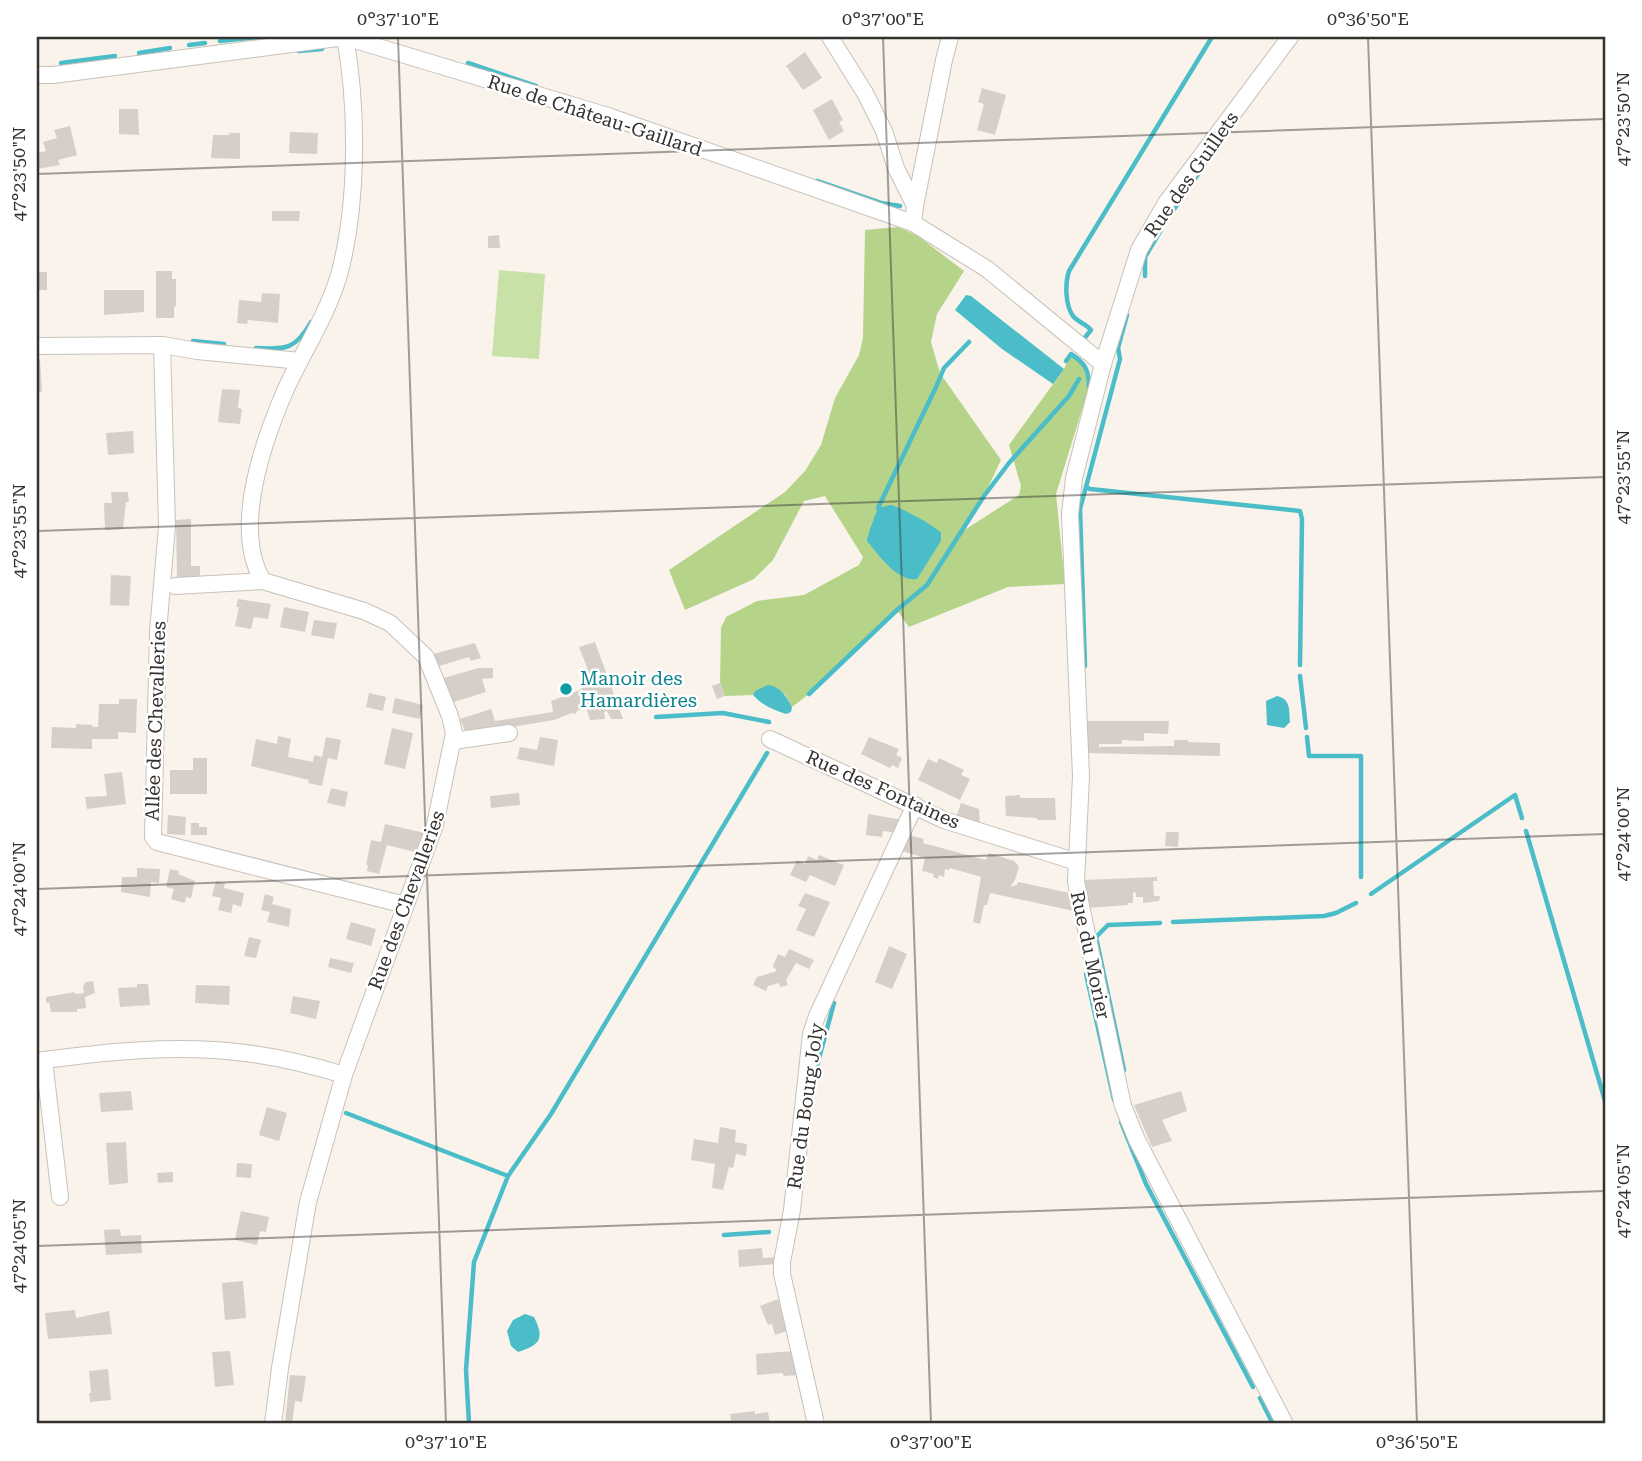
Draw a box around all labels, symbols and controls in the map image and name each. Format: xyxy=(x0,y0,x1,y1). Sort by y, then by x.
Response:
text: 0°37'10"E xyxy=(357,8,439,29)
text: 0°37'00"E xyxy=(842,8,924,29)
text: 0°36'50"E xyxy=(1327,8,1409,29)
street label: Rue de Château-Gaillard xyxy=(485,70,705,161)
text: 47°23'50"N xyxy=(1612,72,1633,166)
street label: Rue des Guillets xyxy=(1140,107,1243,241)
text: 47°23'50"N xyxy=(8,127,29,221)
text: 47°23'55"N xyxy=(1612,430,1633,524)
text: 47°23'55"N xyxy=(8,484,29,578)
street label: Allée des Chevalleries xyxy=(141,621,170,821)
place label: Manoir des Hamardières xyxy=(580,667,697,712)
marker: Manoir des Hamardières xyxy=(558,681,574,697)
street label: Rue des Fontaines xyxy=(802,745,963,834)
text: 47°24'00"N xyxy=(1612,787,1633,881)
street label: Rue des Chevalleries xyxy=(363,807,450,993)
text: 47°24'00"N xyxy=(8,842,29,936)
street label: Rue du Morier xyxy=(1066,889,1115,1021)
street label: Rue du Bourg Joly xyxy=(782,1021,829,1191)
text: 47°24'05"N xyxy=(1612,1144,1633,1238)
text: 47°24'05"N xyxy=(8,1199,29,1293)
text: 0°37'10"E xyxy=(405,1431,487,1452)
text: 0°37'00"E xyxy=(890,1431,972,1452)
text: 0°36'50"E xyxy=(1376,1431,1458,1452)

